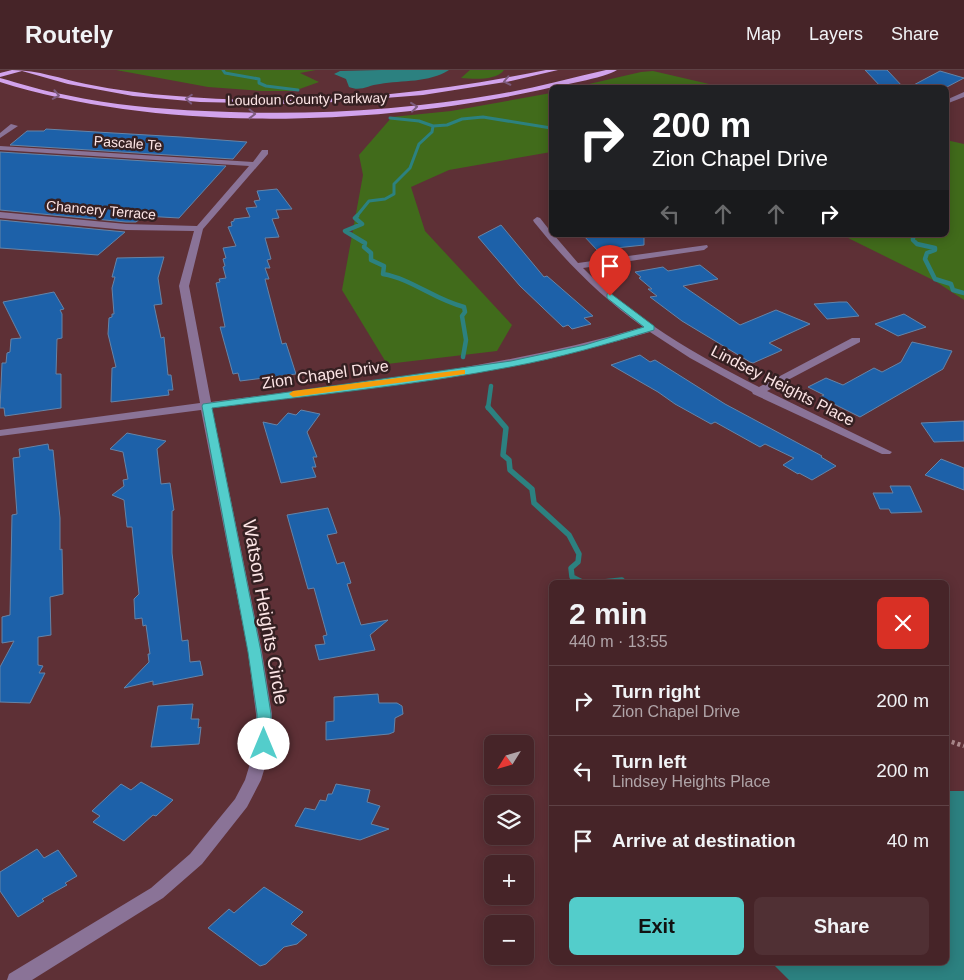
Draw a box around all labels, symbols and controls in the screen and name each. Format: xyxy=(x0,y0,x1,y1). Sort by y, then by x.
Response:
text: Routely xyxy=(25,21,113,48)
text: Map xyxy=(746,24,781,44)
text: Layers xyxy=(809,24,863,44)
text: Share xyxy=(891,24,939,44)
one-way arrow xyxy=(503,75,512,85)
one-way arrow xyxy=(51,90,60,100)
street label: Loudoun County Parkway xyxy=(227,90,387,108)
one-way arrow xyxy=(184,94,192,105)
one-way arrow xyxy=(411,102,419,113)
icon: right xyxy=(569,105,634,170)
text: 200 m xyxy=(652,105,751,144)
one-way arrow xyxy=(248,109,256,120)
street label: Pascale Te xyxy=(93,133,163,153)
text: Zion Chapel Drive xyxy=(652,146,828,171)
street label: Chancery Terrace xyxy=(45,197,157,223)
icon: left xyxy=(656,200,684,228)
icon: ahead xyxy=(709,200,737,228)
icon: ahead xyxy=(762,200,790,228)
icon: right xyxy=(815,200,843,228)
pin xyxy=(589,245,631,296)
icon: arrive xyxy=(596,252,624,280)
street label: Lindsey Heights Place xyxy=(708,342,857,429)
street label: Zion Chapel Drive xyxy=(260,357,390,392)
street label: Watson Heights Circle xyxy=(239,518,292,706)
text: 2 min xyxy=(569,597,647,630)
button: close xyxy=(877,597,929,649)
text: 440 m · 13:55 xyxy=(569,633,668,650)
text: Turn right xyxy=(612,681,700,702)
icon: right xyxy=(569,687,597,715)
text: 200 m xyxy=(876,690,929,711)
text: Zion Chapel Drive xyxy=(612,703,740,720)
position arrow xyxy=(237,717,289,769)
north arrow xyxy=(484,735,534,785)
map controls xyxy=(484,735,534,965)
text: Turn left xyxy=(612,751,687,772)
icon: left xyxy=(569,757,597,785)
text: 200 m xyxy=(876,760,929,781)
text: Lindsey Heights Place xyxy=(612,773,770,790)
button: layers xyxy=(484,795,534,845)
icon: arrive xyxy=(569,827,597,855)
text: Arrive at destination xyxy=(612,830,796,851)
text: 40 m xyxy=(887,830,929,851)
button: + xyxy=(484,855,534,905)
button: Exit xyxy=(569,897,744,955)
button: Share xyxy=(754,897,929,955)
button: − xyxy=(484,915,534,965)

